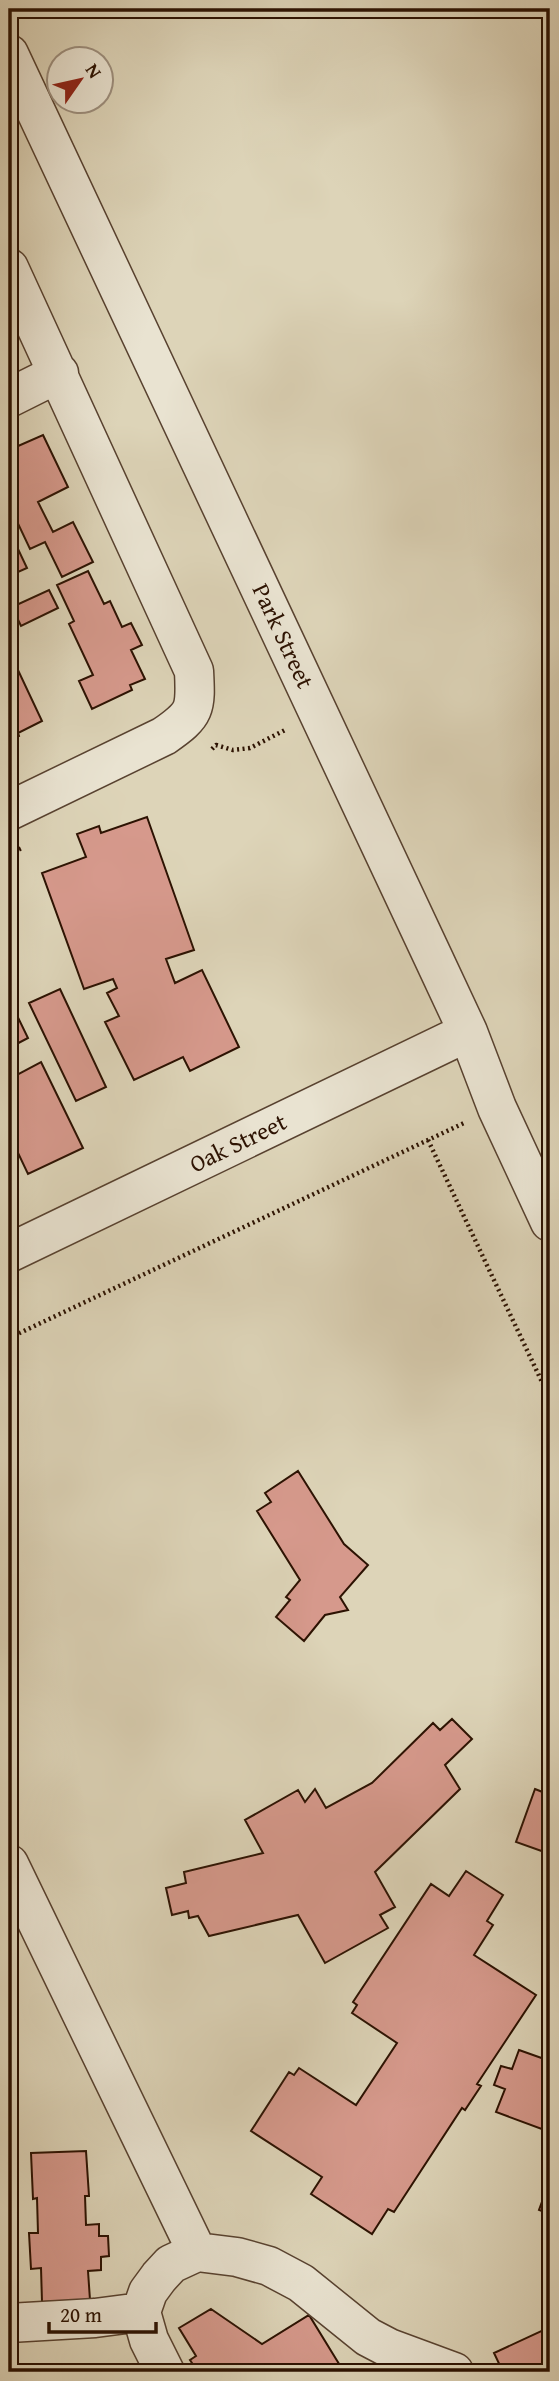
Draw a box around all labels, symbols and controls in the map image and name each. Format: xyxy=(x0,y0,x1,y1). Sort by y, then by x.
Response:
north arrow xyxy=(46,46,116,116)
text: N xyxy=(79,57,109,84)
street label: Park Street xyxy=(244,577,323,695)
street label: Oak Street xyxy=(183,1104,293,1181)
scale bar xyxy=(49,2290,156,2334)
text: 20 m xyxy=(60,2299,102,2330)

